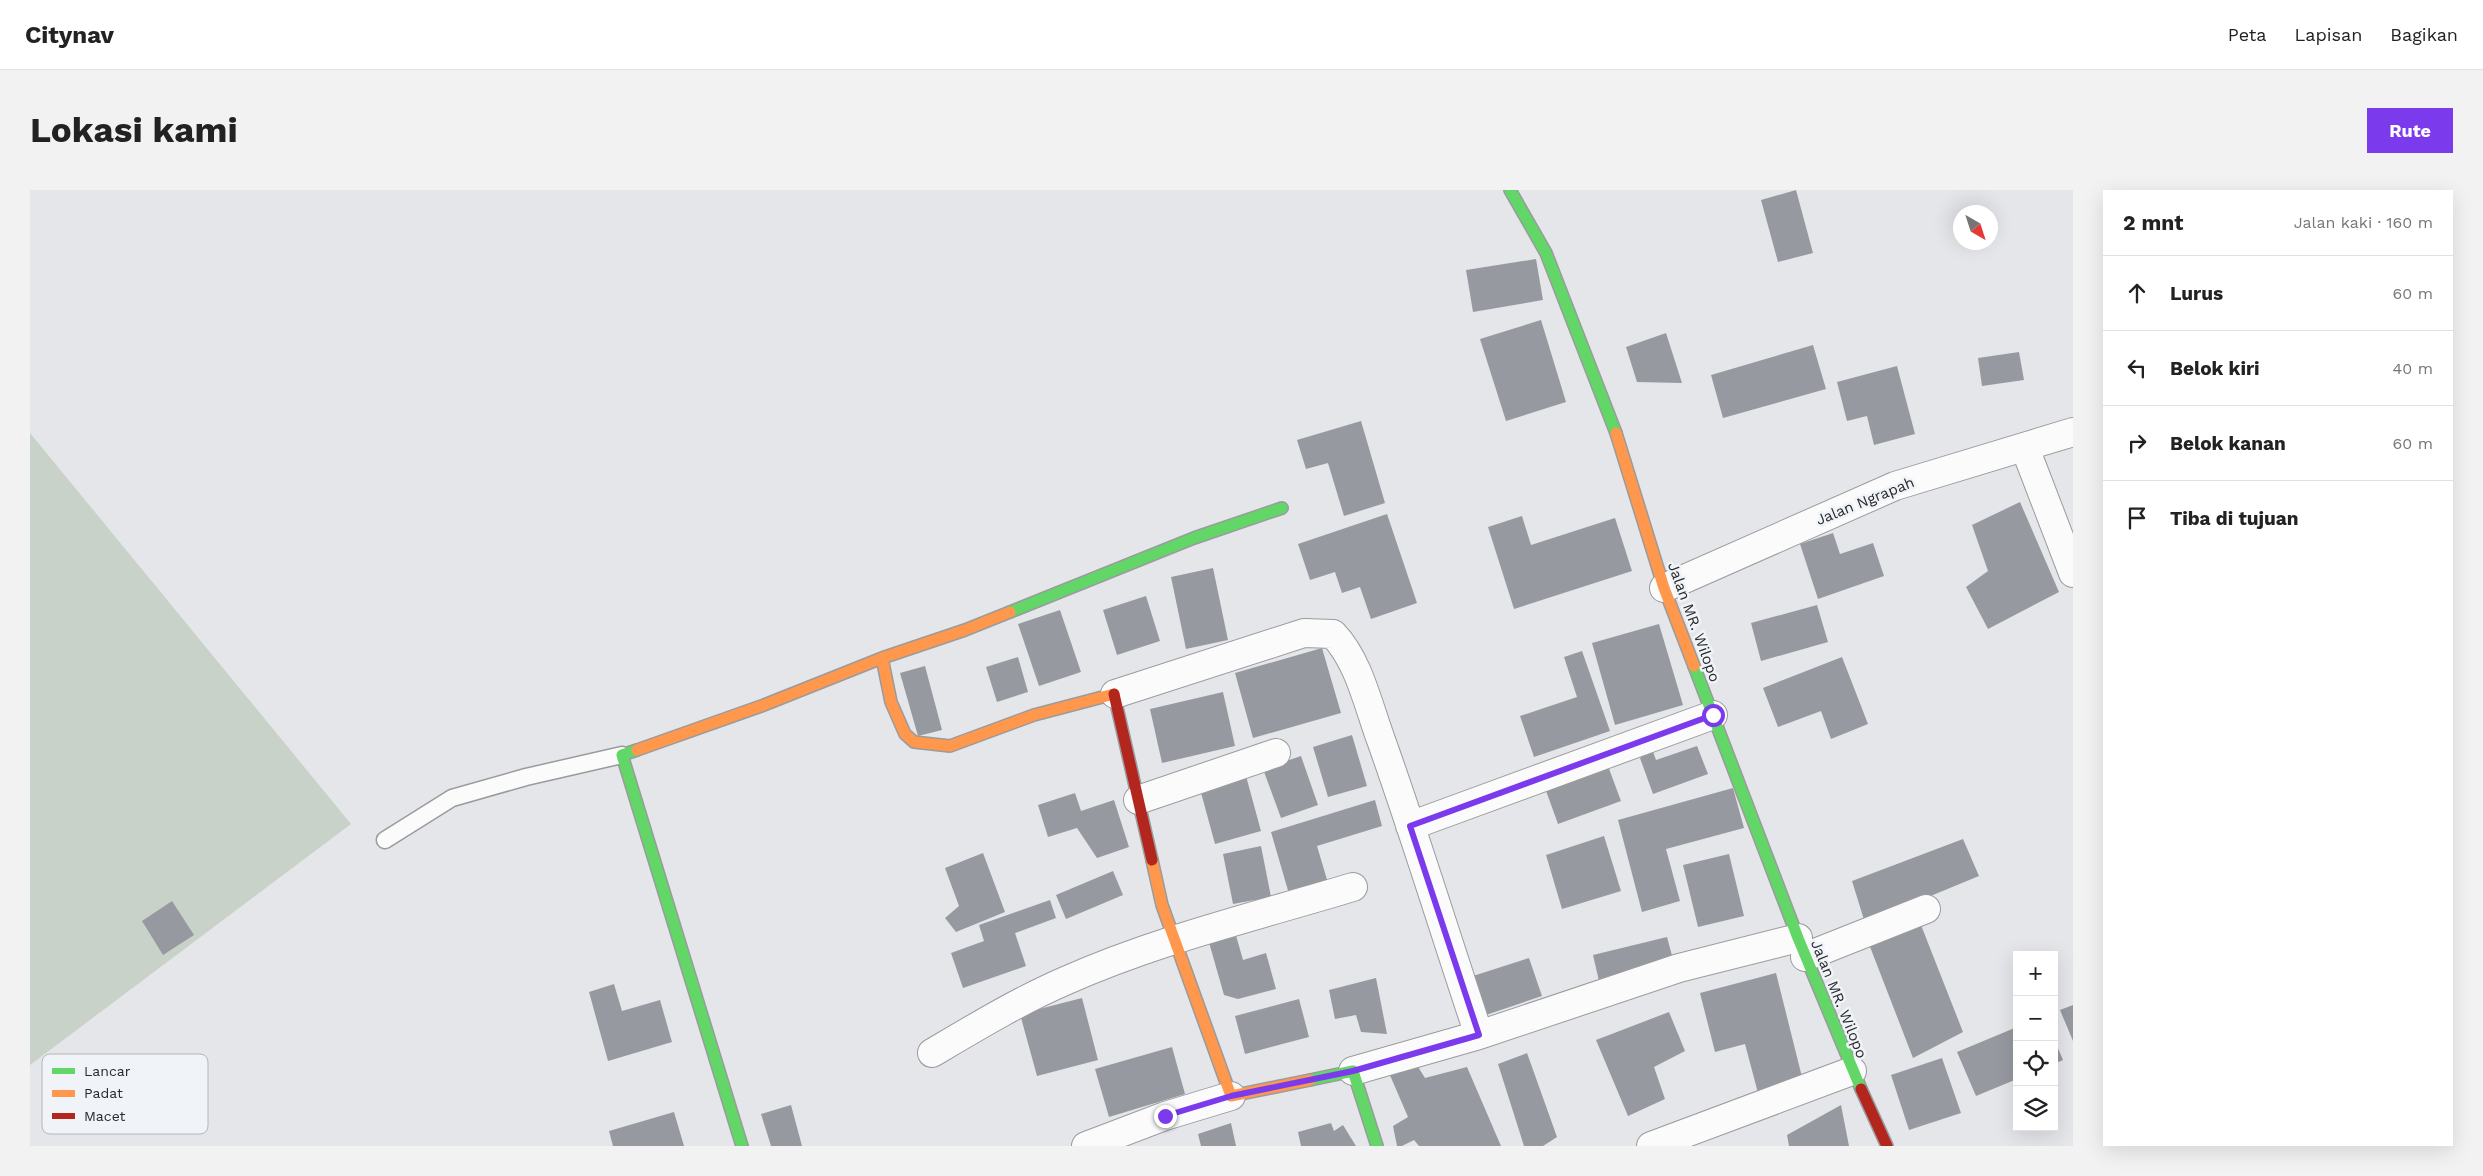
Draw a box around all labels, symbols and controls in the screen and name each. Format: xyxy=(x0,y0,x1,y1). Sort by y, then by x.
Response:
text: Citynav xyxy=(25,21,114,49)
text: Peta xyxy=(2228,24,2266,45)
text: Lapisan xyxy=(2294,24,2362,45)
text: Bagikan xyxy=(2390,24,2458,45)
button: Rute xyxy=(2367,108,2453,153)
text: Lokasi kami xyxy=(30,109,238,151)
north arrow xyxy=(1953,205,1998,250)
text: 2 mnt xyxy=(2123,210,2183,235)
text: Jalan kaki · 160 m xyxy=(2294,213,2433,232)
icon: ahead xyxy=(2123,279,2151,307)
text: Lurus xyxy=(2170,282,2223,305)
text: 60 m xyxy=(2393,284,2433,303)
icon: left xyxy=(2123,354,2151,382)
text: Belok kiri xyxy=(2170,357,2260,380)
text: 40 m xyxy=(2393,359,2433,378)
icon: right xyxy=(2123,429,2151,457)
text: Belok kanan xyxy=(2170,432,2286,455)
text: 60 m xyxy=(2393,434,2433,453)
street label: Jalan Ngrapah xyxy=(1813,473,1917,529)
icon: arrive xyxy=(2123,504,2151,532)
text: Tiba di tujuan xyxy=(2170,507,2299,530)
street label: Jalan MR. Wilopo xyxy=(1664,560,1724,684)
route start xyxy=(1702,704,1725,727)
street label: Jalan MR. Wilopo xyxy=(1807,937,1871,1061)
map controls xyxy=(2013,951,2058,1131)
button: + xyxy=(2013,951,2058,996)
button: − xyxy=(2013,996,2058,1041)
button: locate xyxy=(2013,1041,2058,1086)
legend xyxy=(42,1054,208,1134)
text: Lancar xyxy=(84,1063,131,1079)
text: Padat xyxy=(84,1085,123,1101)
button: layers xyxy=(2013,1086,2058,1131)
route end xyxy=(1154,1105,1177,1128)
text: Macet xyxy=(84,1108,126,1124)

